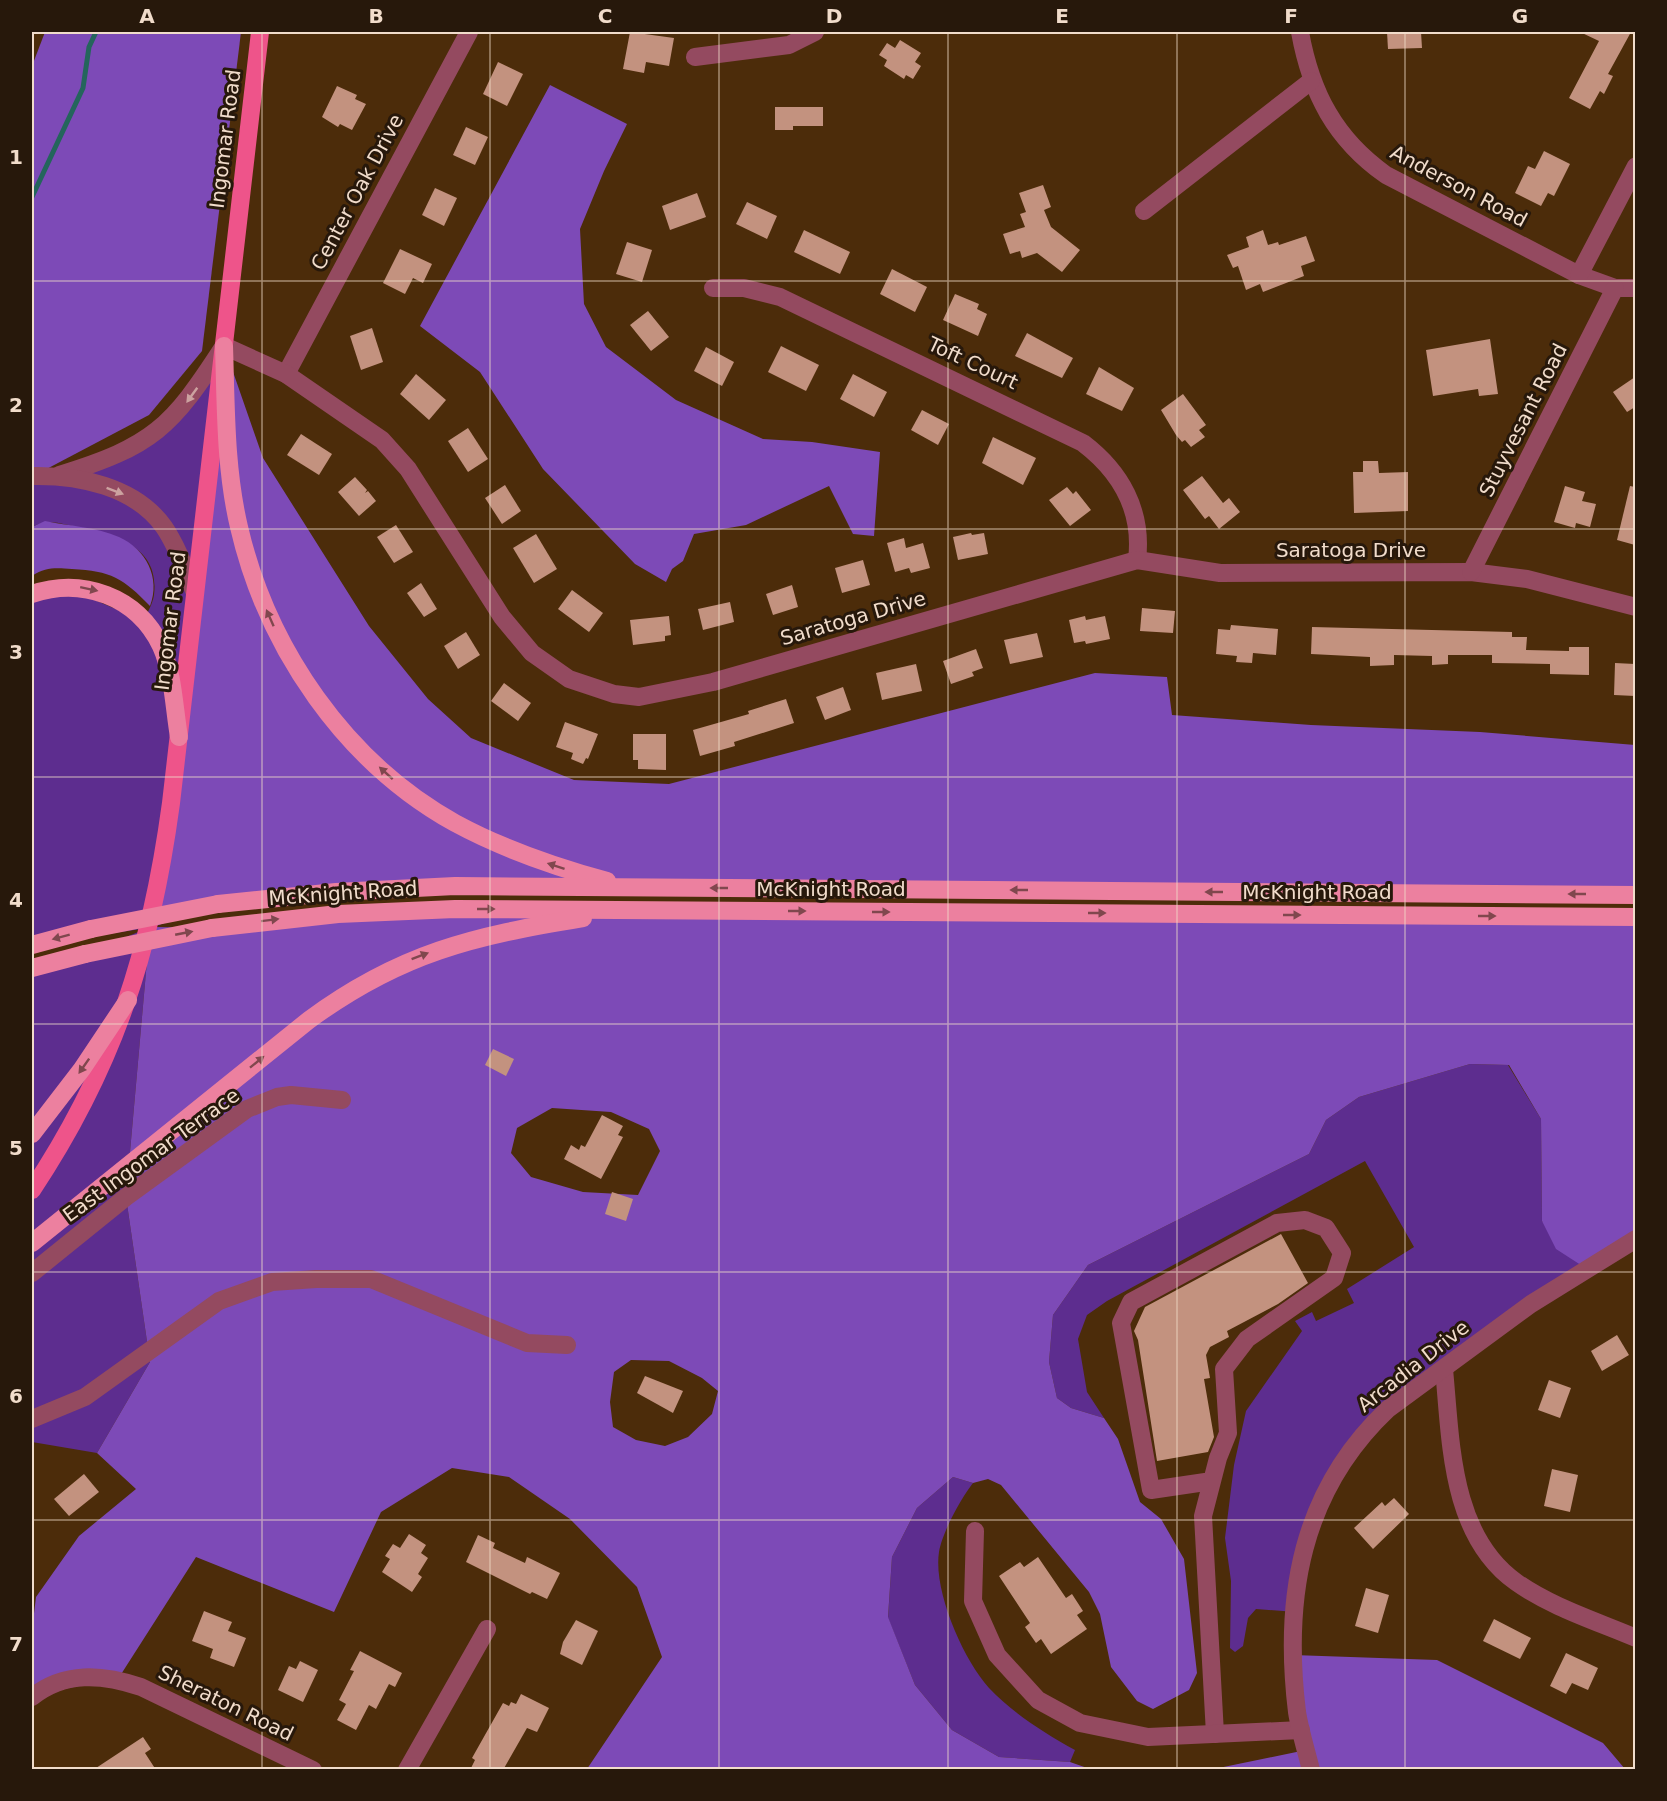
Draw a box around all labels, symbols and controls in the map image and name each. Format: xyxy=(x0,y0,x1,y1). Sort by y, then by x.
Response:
text: A xyxy=(139,4,155,28)
text: B xyxy=(368,4,384,28)
text: C xyxy=(598,4,612,28)
text: D xyxy=(826,4,842,28)
text: E xyxy=(1055,4,1069,28)
text: F xyxy=(1284,4,1298,28)
text: G xyxy=(1512,4,1528,28)
street label: Ingomar Road xyxy=(205,68,245,210)
street label: Center Oak Drive xyxy=(306,110,408,274)
street label: Anderson Road xyxy=(1386,140,1532,232)
text: 1 xyxy=(9,145,23,169)
street label: Toft Court xyxy=(923,331,1022,394)
street label: Stuyvesant Road xyxy=(1474,339,1572,501)
one-way arrow xyxy=(186,387,198,402)
text: 2 xyxy=(9,393,23,417)
one-way arrow xyxy=(106,486,124,496)
street label: Saratoga Drive xyxy=(1276,538,1426,562)
street label: Ingomar Road xyxy=(150,550,190,692)
one-way arrow xyxy=(80,585,99,594)
street label: Saratoga Drive xyxy=(778,586,928,650)
one-way arrow xyxy=(265,609,275,627)
text: 3 xyxy=(9,640,23,664)
one-way arrow xyxy=(379,767,394,780)
one-way arrow xyxy=(547,860,565,870)
street label: McKnight Road xyxy=(268,876,418,910)
street label: McKnight Road xyxy=(756,877,906,901)
street label: McKnight Road xyxy=(1242,880,1392,904)
one-way arrow xyxy=(710,883,729,893)
one-way arrow xyxy=(1010,885,1029,895)
one-way arrow xyxy=(1205,887,1224,897)
text: 4 xyxy=(9,888,23,912)
one-way arrow xyxy=(1568,889,1587,899)
one-way arrow xyxy=(477,904,496,914)
one-way arrow xyxy=(788,906,807,916)
one-way arrow xyxy=(871,907,890,917)
one-way arrow xyxy=(1087,908,1106,918)
one-way arrow xyxy=(1282,910,1301,919)
one-way arrow xyxy=(1477,911,1496,921)
one-way arrow xyxy=(261,915,280,925)
one-way arrow xyxy=(174,928,193,937)
one-way arrow xyxy=(52,933,70,942)
one-way arrow xyxy=(411,951,429,960)
one-way arrow xyxy=(249,1055,265,1068)
one-way arrow xyxy=(79,1058,90,1074)
street label: East Ingomar Terrace xyxy=(58,1083,244,1227)
text: 5 xyxy=(9,1136,23,1160)
street label: Arcadia Drive xyxy=(1352,1315,1474,1417)
text: 6 xyxy=(9,1384,23,1408)
text: 7 xyxy=(9,1632,23,1656)
street label: Sheraton Road xyxy=(154,1660,298,1746)

